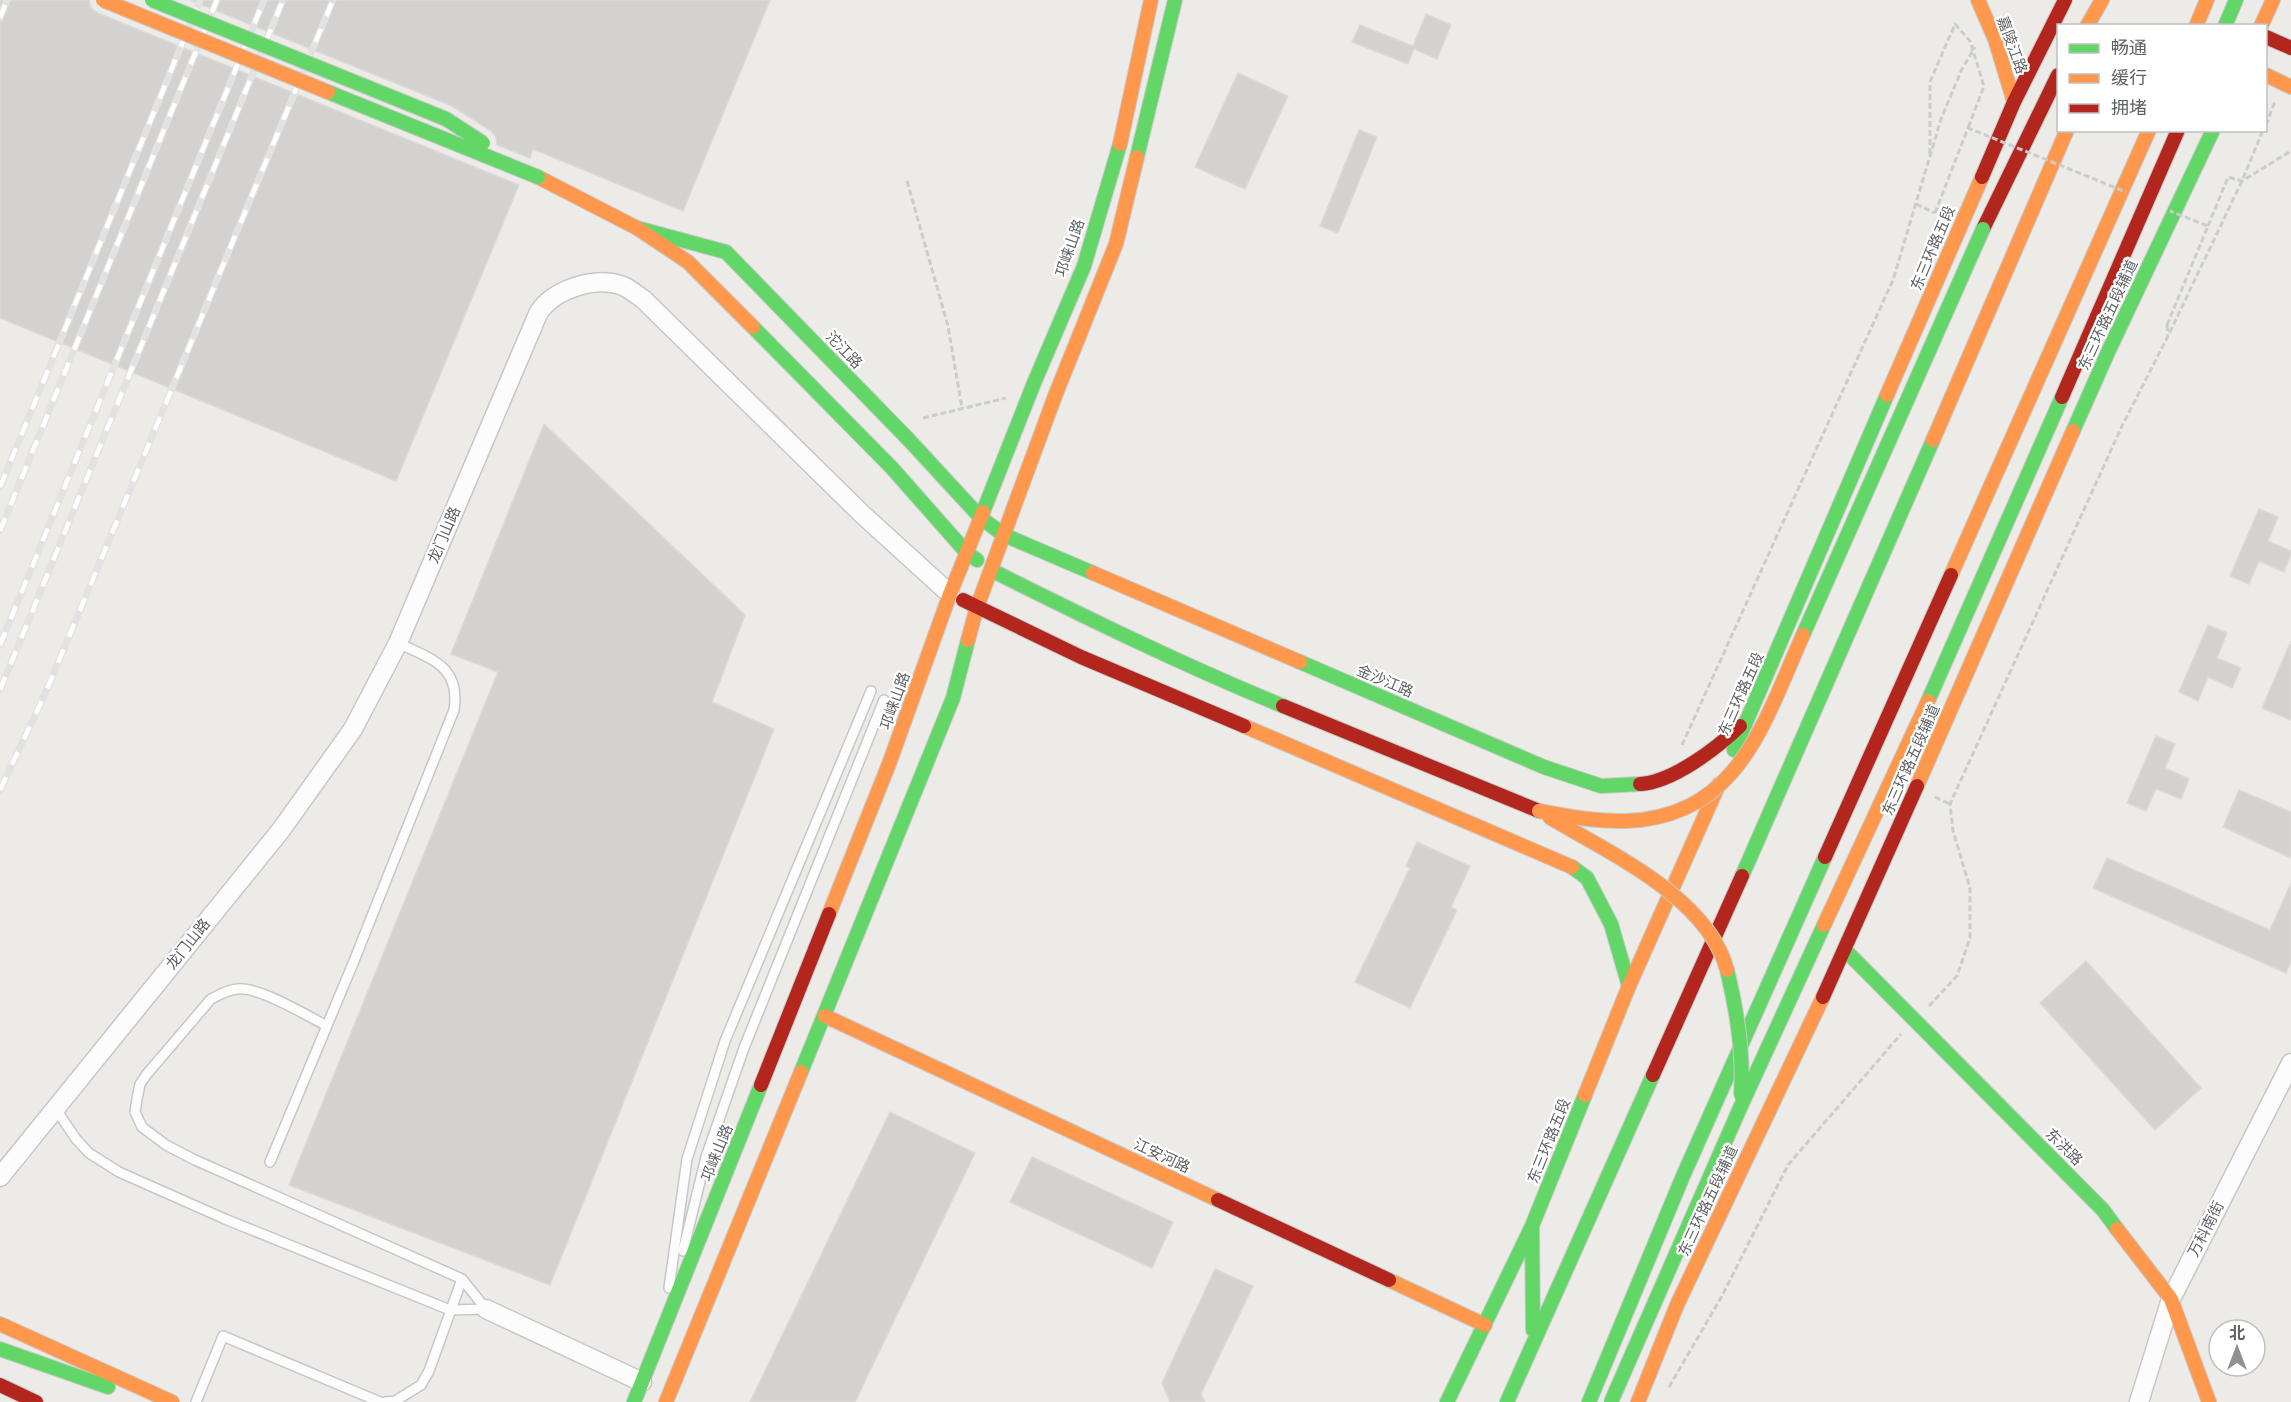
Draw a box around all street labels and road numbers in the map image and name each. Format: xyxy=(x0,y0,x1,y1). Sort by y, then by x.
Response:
street label: 嘉陵江路 xyxy=(1993,14,2031,76)
street label: 东三环路五段 xyxy=(1907,203,1959,293)
street label: 邛崃山路 xyxy=(1052,217,1088,279)
street label: 东三环路五段辅道 xyxy=(2074,257,2142,373)
street label: 沱江路 xyxy=(822,328,866,372)
street label: 龙门山路 xyxy=(424,504,464,566)
street label: 东三环路五段 xyxy=(1714,649,1768,739)
street label: 金沙江路 xyxy=(1354,661,1416,701)
street label: 邛崃山路 xyxy=(876,670,914,732)
street label: 东三环路五段辅道 xyxy=(1878,702,1944,818)
street label: 龙门山路 xyxy=(162,915,214,973)
street label: 东三环路五段 xyxy=(1524,1096,1574,1186)
street label: 邛崃山路 xyxy=(697,1122,737,1184)
street label: 东洪路 xyxy=(2042,1125,2086,1169)
street label: 江安河路 xyxy=(1131,1135,1193,1177)
street label: 东三环路五段辅道 xyxy=(1674,1143,1742,1259)
street label: 万科南街 xyxy=(2184,1198,2228,1260)

